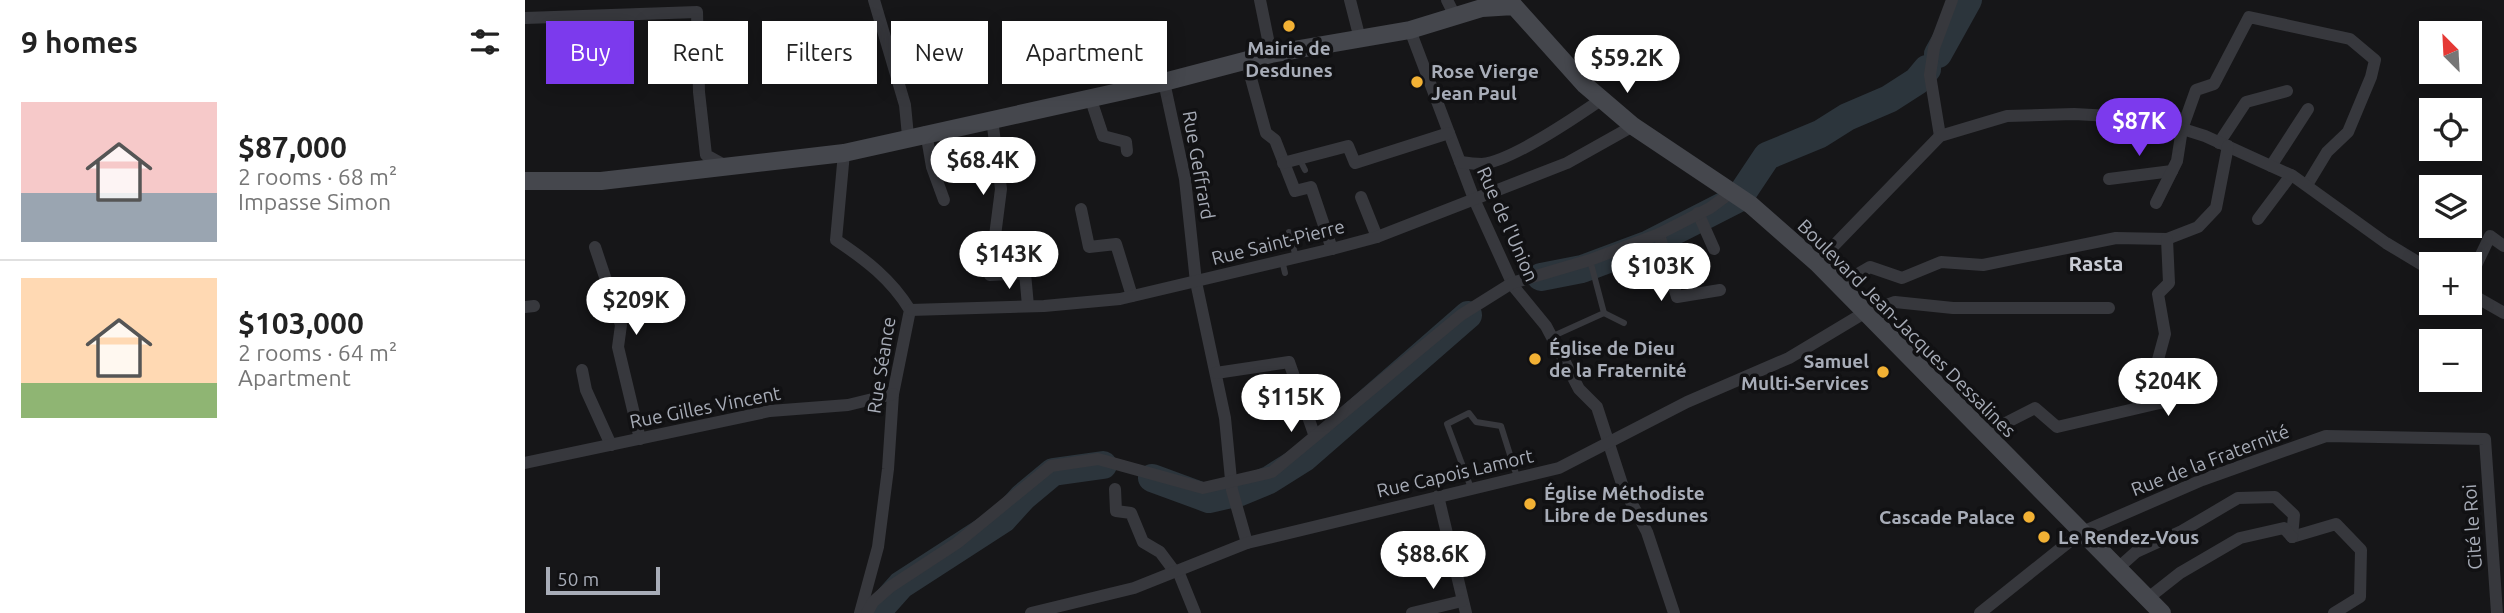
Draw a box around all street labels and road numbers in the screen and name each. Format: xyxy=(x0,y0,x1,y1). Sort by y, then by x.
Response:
street label: Rue Geffrard xyxy=(1179,109,1219,221)
street label: Rue de l'Union xyxy=(1473,163,1543,285)
street label: Boulevard Jean-Jacques Dessalines xyxy=(1793,214,2021,442)
street label: Rue Saint-Pierre xyxy=(1209,215,1347,269)
street label: Rue Séance xyxy=(862,315,900,415)
street label: Rue Gilles Vincent xyxy=(628,381,783,432)
street label: Rue de la Fraternité xyxy=(2128,420,2292,500)
street label: Rue Capois Lamort xyxy=(1375,444,1536,502)
street label: Cité le Roi xyxy=(2458,483,2486,571)

